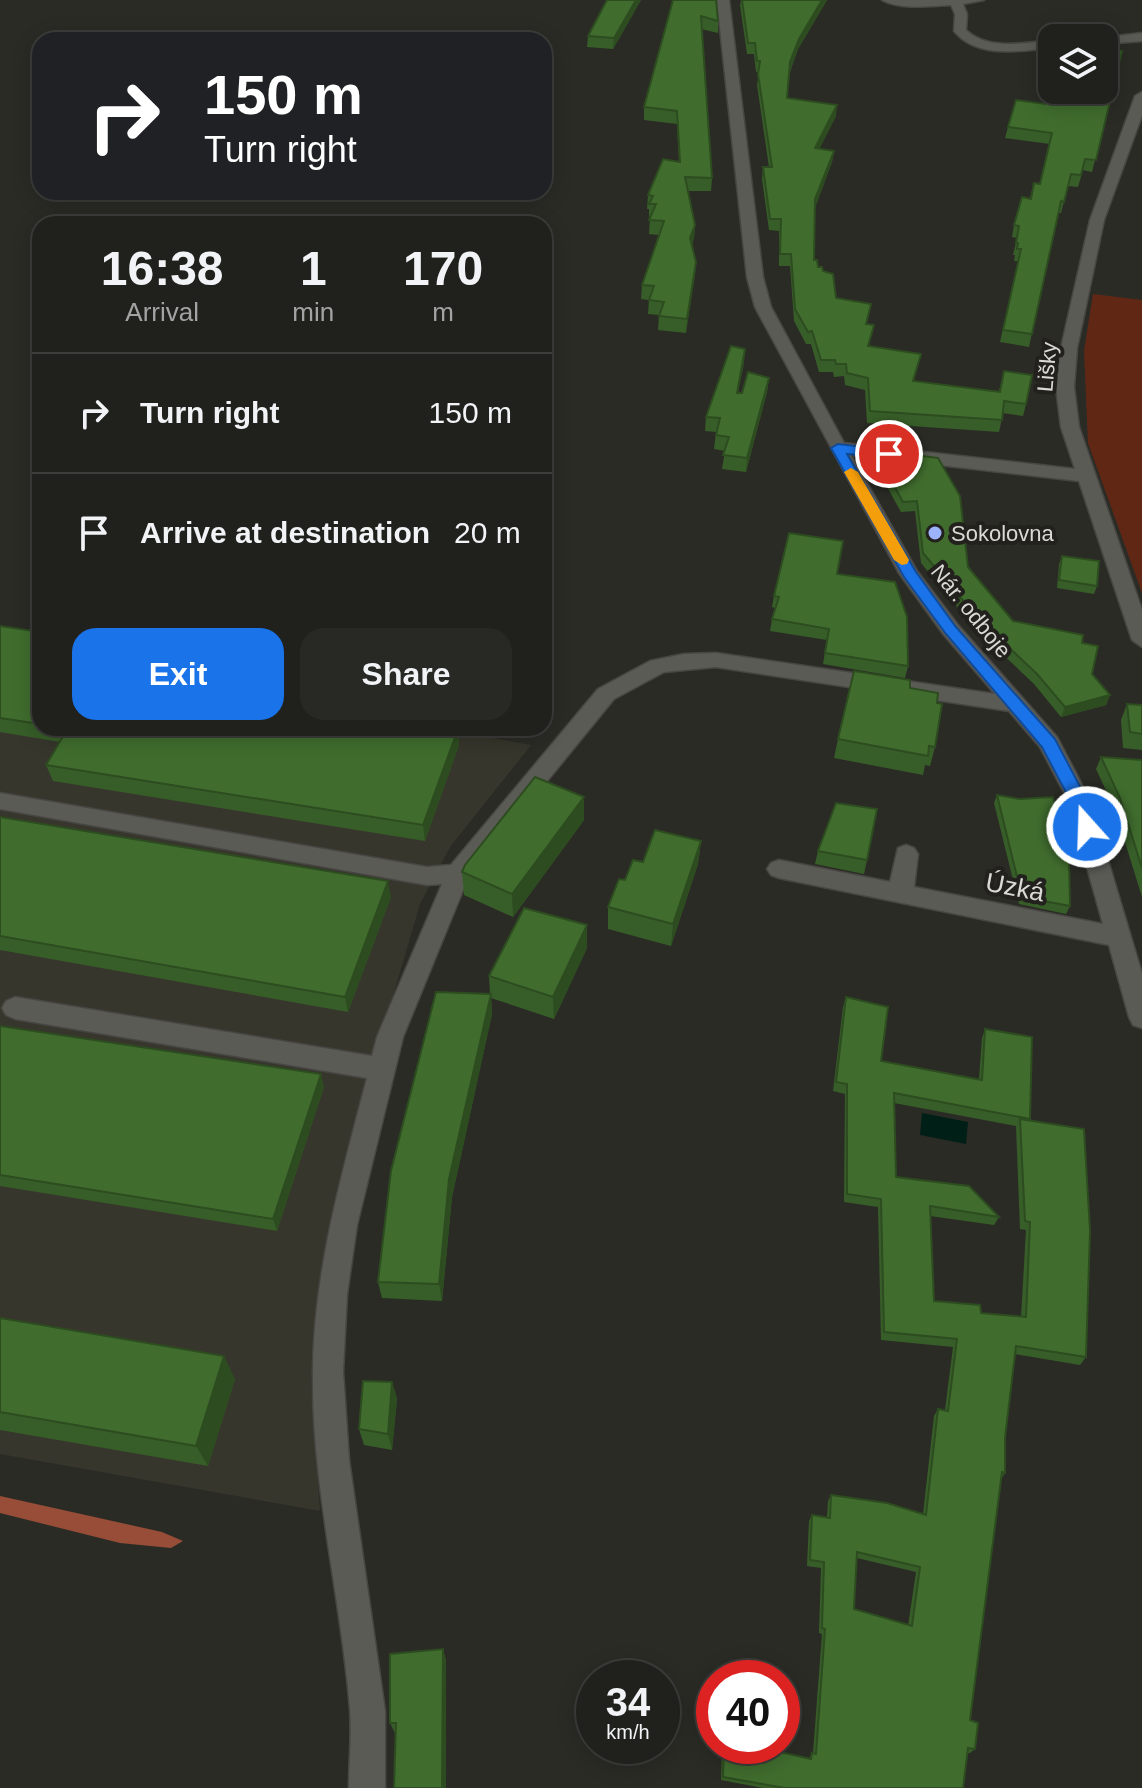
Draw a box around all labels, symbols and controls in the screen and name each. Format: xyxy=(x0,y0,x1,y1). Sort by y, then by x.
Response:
map controls xyxy=(1038,24,1118,104)
button: layers xyxy=(1038,24,1118,104)
text: 150 m xyxy=(204,63,363,126)
icon: right xyxy=(72,64,176,168)
text: Turn right xyxy=(204,129,357,170)
text: 16:38 xyxy=(101,242,224,295)
text: 1 xyxy=(300,242,327,295)
text: 170 xyxy=(403,242,483,295)
text: Arrival xyxy=(125,297,199,327)
text: min xyxy=(292,297,334,327)
text: m xyxy=(432,297,454,327)
street label: Lišky xyxy=(1032,341,1062,393)
icon: right xyxy=(72,391,116,435)
text: Turn right xyxy=(140,396,279,429)
text: 150 m xyxy=(429,396,512,429)
pin xyxy=(855,420,923,488)
icon: arrive xyxy=(867,432,911,476)
icon: arrive xyxy=(72,511,116,555)
text: Arrive at destination xyxy=(140,516,430,549)
text: 20 m xyxy=(454,516,521,549)
place label: Sokolovna xyxy=(951,521,1055,546)
marker: Sokolovna xyxy=(926,524,944,542)
street label: Nár. odboje xyxy=(926,559,1016,663)
button: Exit xyxy=(72,628,284,720)
button: Share xyxy=(300,628,512,720)
position arrow xyxy=(1045,785,1129,869)
street label: Úzká xyxy=(983,867,1047,907)
speed limit sign: 40 xyxy=(696,1660,800,1764)
text: 34 xyxy=(606,1680,650,1724)
text: km/h xyxy=(606,1721,650,1743)

